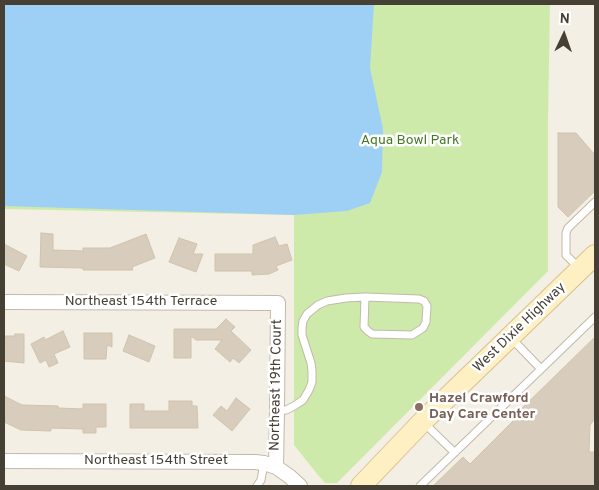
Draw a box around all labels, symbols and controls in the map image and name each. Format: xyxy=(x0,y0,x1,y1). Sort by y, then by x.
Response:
north arrow xyxy=(539,10,589,60)
text: N xyxy=(559,11,570,28)
park label: Aqua Bowl Park xyxy=(361,133,459,149)
street label: West Dixie Highway xyxy=(470,280,570,376)
street label: Northeast 154th Terrace xyxy=(65,294,217,310)
street label: Northeast 19th Court xyxy=(267,319,287,451)
place label: Hazel Crawford Day Care Center xyxy=(429,391,535,424)
marker: Hazel Crawford Day Care Center xyxy=(413,401,425,413)
street label: Northeast 154th Street xyxy=(84,453,228,469)

